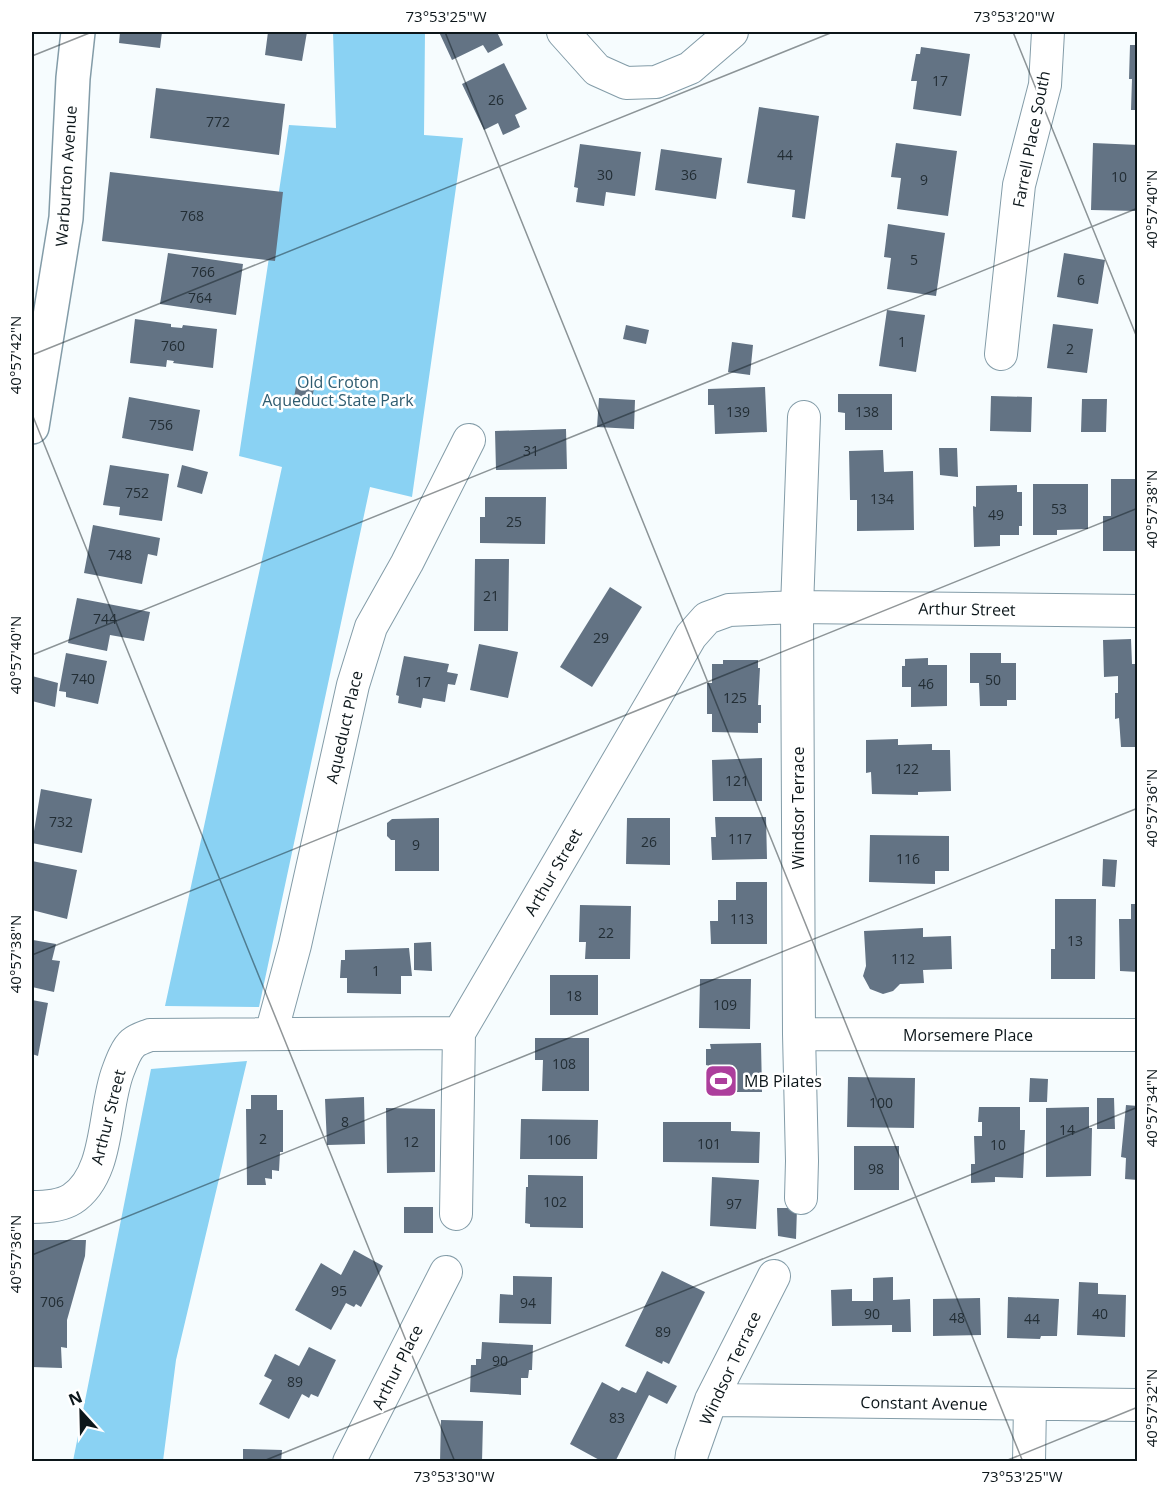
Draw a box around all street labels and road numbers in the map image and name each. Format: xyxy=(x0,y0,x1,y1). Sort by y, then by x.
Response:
street label: Farrell Place South xyxy=(1007,69,1055,209)
street label: Warburton Avenue xyxy=(50,105,82,247)
street label: Arthur Street xyxy=(918,597,1016,621)
street label: Aqueduct Place xyxy=(320,668,368,786)
street label: Windsor Terrace xyxy=(787,747,809,869)
street label: Arthur Street xyxy=(519,824,587,920)
street label: Morsemere Place xyxy=(903,1024,1033,1046)
street label: Arthur Street xyxy=(86,1067,131,1167)
street label: Windsor Terrace xyxy=(694,1308,766,1428)
street label: Arthur Place xyxy=(366,1321,428,1413)
street label: Constant Avenue xyxy=(860,1391,988,1415)

